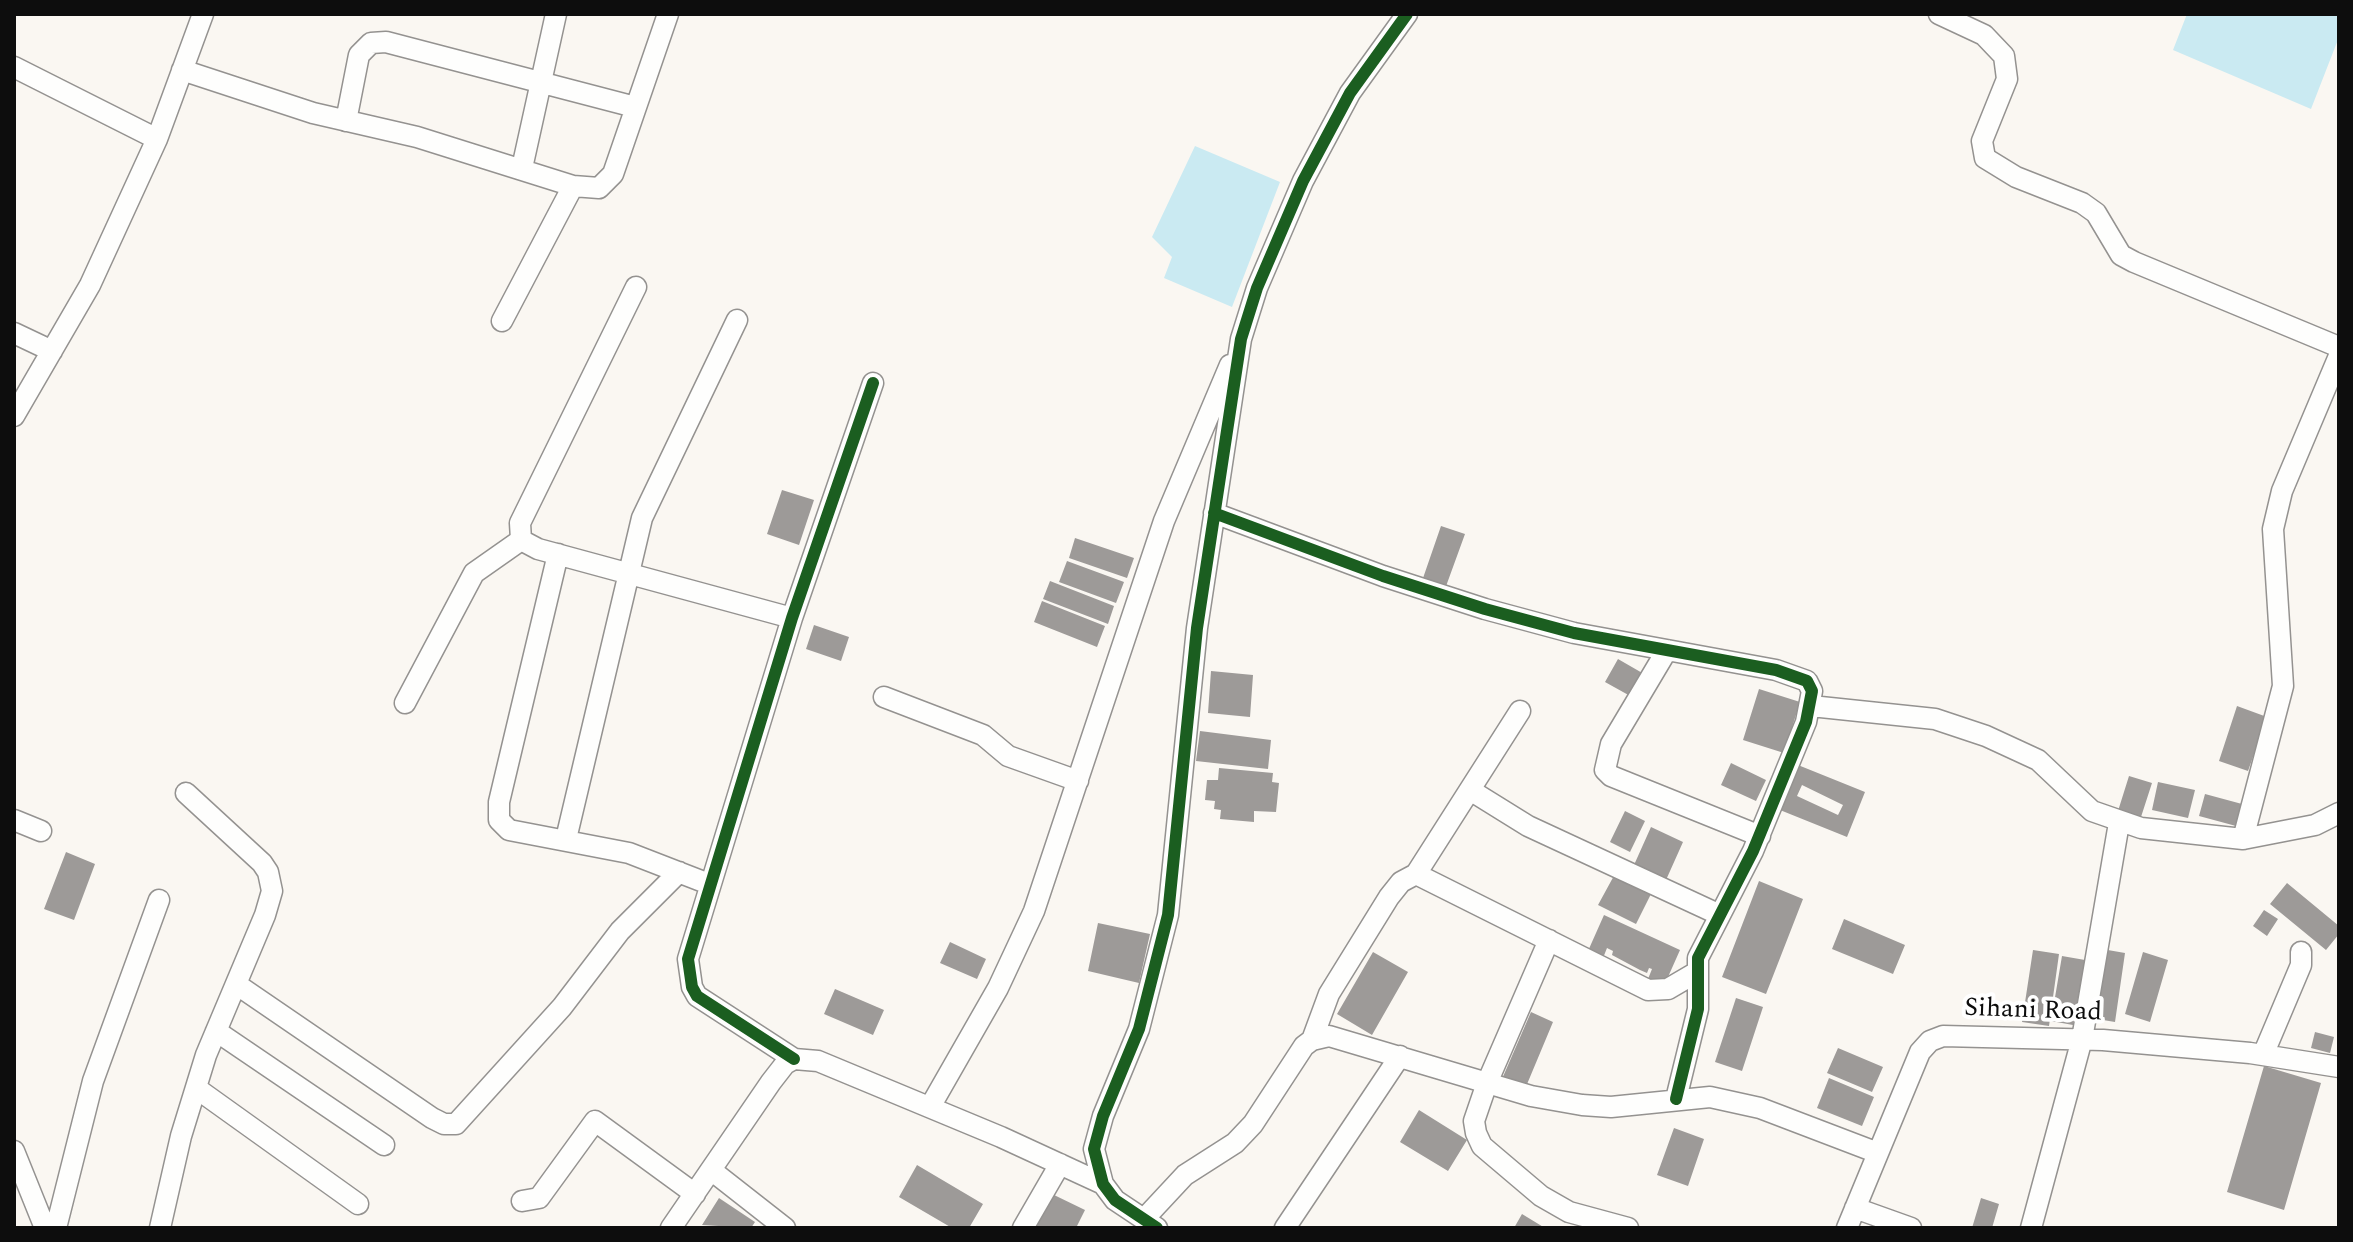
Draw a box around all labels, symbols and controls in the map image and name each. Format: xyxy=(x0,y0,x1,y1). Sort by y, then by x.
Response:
street label: Sihani Road xyxy=(1964,994,2102,1030)

